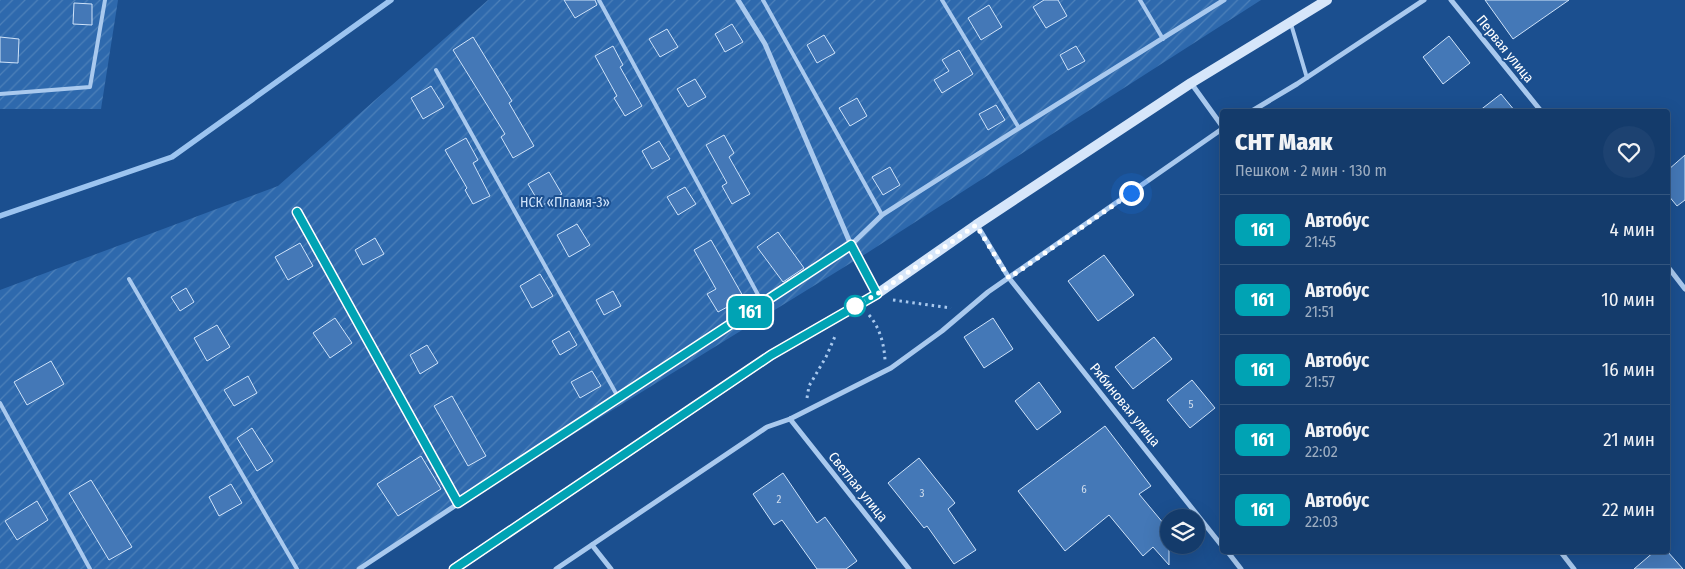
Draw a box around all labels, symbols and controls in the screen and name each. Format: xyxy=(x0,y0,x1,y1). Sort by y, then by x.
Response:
street label: Первая улица xyxy=(1473,12,1537,86)
button: heart xyxy=(1603,126,1655,178)
text: СНТ Маяк xyxy=(1235,128,1333,156)
text: Пешком · 2 мин · 130 m xyxy=(1235,161,1387,180)
your location xyxy=(1119,181,1144,206)
park label: НСК «Пламя-3» xyxy=(520,194,610,211)
text: Автобус xyxy=(1305,209,1369,232)
text: 4 мин xyxy=(1609,218,1655,241)
text: 161 xyxy=(1251,219,1274,241)
text: 21:45 xyxy=(1305,232,1336,251)
text: Автобус xyxy=(1305,279,1369,302)
text: 10 мин xyxy=(1601,288,1655,311)
text: 161 xyxy=(1251,289,1274,311)
unlabelled marker xyxy=(844,295,866,317)
line badge: 161 xyxy=(721,296,779,328)
text: 161 xyxy=(738,301,762,323)
text: 21:51 xyxy=(1305,302,1334,321)
text: Автобус xyxy=(1305,349,1369,372)
text: 16 мин xyxy=(1602,358,1655,381)
text: 161 xyxy=(1251,359,1274,381)
street label: Рябиновая улица xyxy=(1086,360,1164,450)
text: 21:57 xyxy=(1305,372,1335,391)
house number: 5 xyxy=(1188,398,1194,411)
text: Автобус xyxy=(1305,419,1369,442)
text: 21 мин xyxy=(1603,428,1655,451)
text: 161 xyxy=(1251,429,1274,451)
text: 22:02 xyxy=(1305,442,1338,461)
street label: Светлая улица xyxy=(825,449,891,525)
house number: 6 xyxy=(1081,483,1087,496)
house number: 3 xyxy=(920,487,925,500)
text: Автобус xyxy=(1305,489,1369,512)
house number: 2 xyxy=(777,493,782,506)
text: 22 мин xyxy=(1602,498,1655,521)
text: 161 xyxy=(1251,499,1274,521)
map controls xyxy=(1160,509,1205,554)
button: layers xyxy=(1160,509,1205,554)
text: 22:03 xyxy=(1305,512,1338,531)

